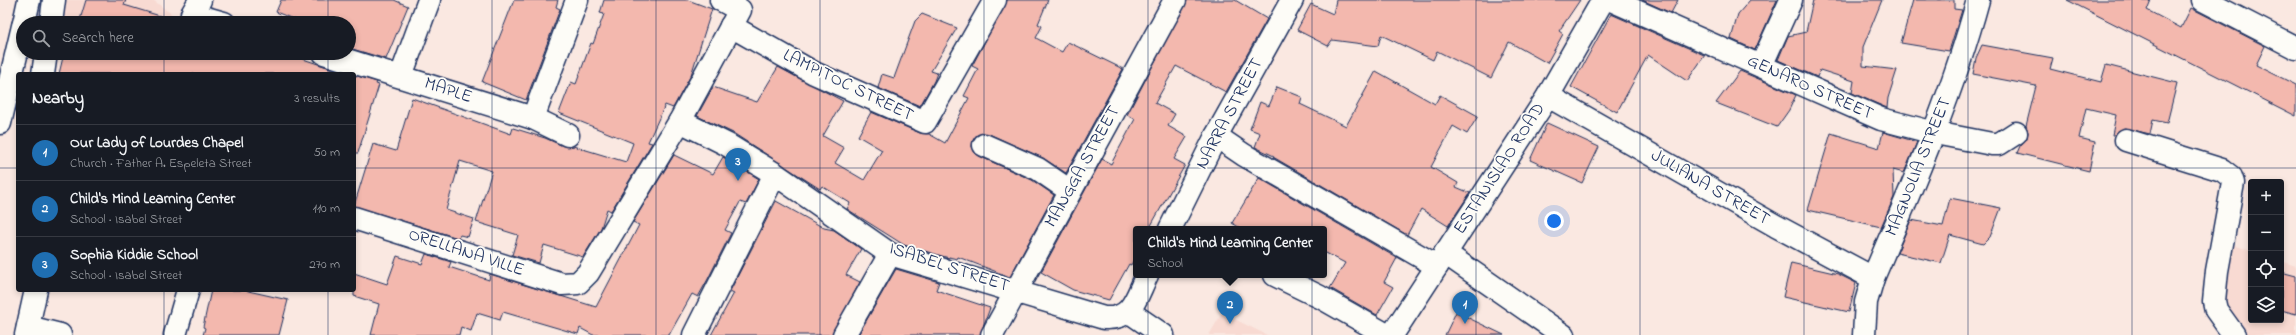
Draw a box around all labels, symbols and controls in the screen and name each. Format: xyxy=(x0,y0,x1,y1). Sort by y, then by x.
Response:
search box xyxy=(16,16,356,60)
icon: search xyxy=(30,27,52,49)
text: Search here xyxy=(62,27,134,49)
street label: LAMPITOC STREET xyxy=(778,43,918,129)
street label: GENARO STREET xyxy=(1743,48,1877,128)
street label: NARRA STREET xyxy=(1190,54,1270,174)
street label: MAPLE xyxy=(421,71,475,111)
text: Nearby xyxy=(32,86,84,111)
text: 3 results xyxy=(294,89,340,108)
street label: MAGNOLIA STREET xyxy=(1879,94,1959,240)
street label: ESTANISLAO ROAD xyxy=(1448,98,1552,240)
street label: MANGGA STREET xyxy=(1039,101,1127,233)
text: Our Lady of Lourdes Chapel xyxy=(70,132,243,154)
text: 1 xyxy=(43,143,47,162)
text: 50 m xyxy=(314,143,340,162)
street label: JULIANA STREET xyxy=(1646,143,1774,233)
pin: 3 xyxy=(725,148,751,181)
text: Church · Father A. Espeleta Street xyxy=(70,154,252,173)
map controls xyxy=(2248,179,2284,323)
button: + xyxy=(2248,179,2284,215)
text: Child's Mind Learning Center xyxy=(70,188,235,210)
text: 2 xyxy=(42,199,48,218)
text: 110 m xyxy=(313,199,340,218)
text: School · Isabel Street xyxy=(70,210,182,229)
your location xyxy=(1544,211,1564,231)
button: − xyxy=(2248,215,2284,251)
street label: ORELLANA VILLE xyxy=(405,222,527,284)
popup xyxy=(1133,226,1327,278)
text: Child's Mind Learning Center xyxy=(1147,232,1313,254)
street label: ISABEL STREET xyxy=(886,236,1012,300)
text: Sophia Kiddie School xyxy=(70,244,198,266)
button: locate xyxy=(2248,251,2284,287)
text: School xyxy=(1147,254,1183,273)
text: 3 xyxy=(42,255,48,274)
text: 270 m xyxy=(309,255,340,274)
text: School · Isabel Street xyxy=(70,266,182,285)
button: layers xyxy=(2248,287,2284,323)
pin: 2 xyxy=(1217,291,1243,324)
pin: 1 xyxy=(1452,291,1478,324)

